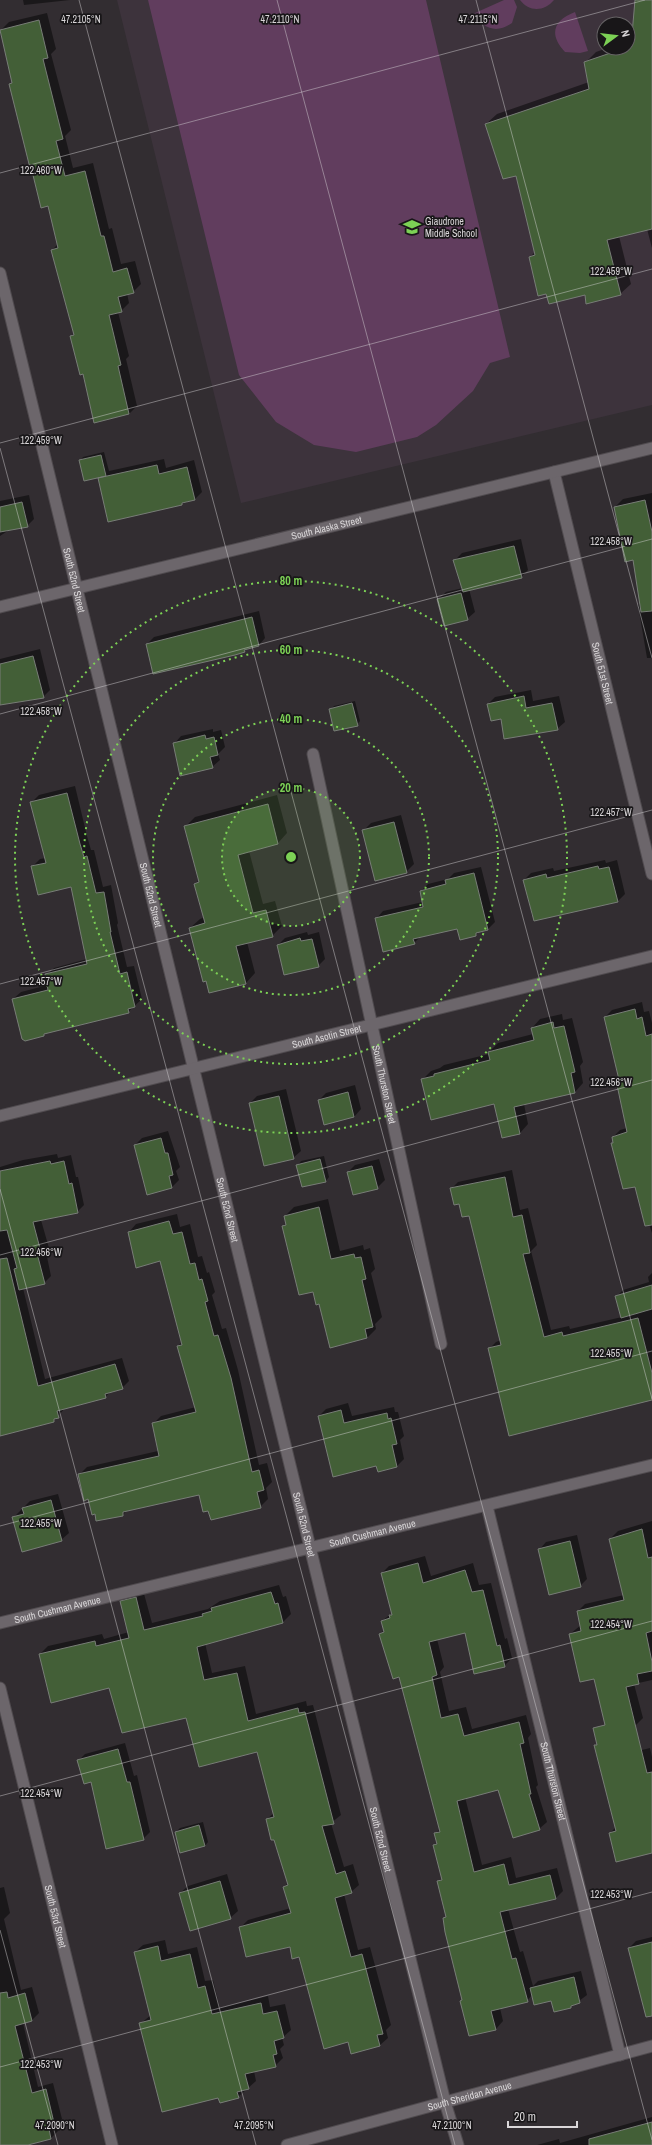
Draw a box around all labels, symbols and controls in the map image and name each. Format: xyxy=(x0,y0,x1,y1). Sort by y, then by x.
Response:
text: 47.2105°N xyxy=(61,13,101,26)
text: 47.2110°N xyxy=(261,13,300,26)
text: 47.2115°N xyxy=(459,13,498,26)
north arrow xyxy=(596,16,636,56)
text: N xyxy=(618,28,633,38)
text: 122.460°W xyxy=(20,164,62,177)
place label: Giaudrone Middle School xyxy=(425,215,477,240)
school or university icon: Giaudrone Middle School xyxy=(402,217,422,237)
text: 122.459°W xyxy=(590,265,632,278)
text: 122.459°W xyxy=(20,434,62,447)
street label: South Alaska Street xyxy=(290,513,364,543)
text: 122.458°W xyxy=(590,535,632,548)
street label: South 52nd Street xyxy=(60,546,89,615)
text: 80 m xyxy=(280,573,302,589)
street label: South 51st Street xyxy=(589,641,617,706)
text: 60 m xyxy=(280,642,302,658)
text: 122.458°W xyxy=(20,705,62,718)
text: 40 m xyxy=(280,711,302,727)
text: 20 m xyxy=(280,780,302,796)
text: 122.457°W xyxy=(590,806,632,819)
centre of rings xyxy=(284,850,298,864)
street label: South 52nd Street xyxy=(137,861,165,929)
text: 122.457°W xyxy=(20,975,62,988)
street label: South Asotin Street xyxy=(291,1021,363,1051)
street label: South Thurston Street xyxy=(369,1044,399,1126)
text: 122.456°W xyxy=(590,1076,632,1089)
street label: South 52nd Street xyxy=(213,1176,242,1244)
text: 122.456°W xyxy=(20,1246,62,1259)
text: 122.455°W xyxy=(590,1347,632,1360)
street label: South 52nd Street xyxy=(290,1491,318,1559)
street label: South Cushman Avenue xyxy=(328,1516,417,1550)
text: 122.455°W xyxy=(20,1517,62,1530)
street label: South Cushman Avenue xyxy=(13,1593,102,1626)
text: 122.454°W xyxy=(590,1618,632,1631)
street label: South Thurston Street xyxy=(537,1741,569,1822)
text: 122.454°W xyxy=(20,1787,62,1800)
street label: South 52nd Street xyxy=(366,1806,395,1874)
street label: South 53rd Street xyxy=(41,1884,70,1950)
text: 122.453°W xyxy=(590,1888,632,1901)
text: 122.453°W xyxy=(20,2058,62,2071)
street label: South Sheridan Avenue xyxy=(426,2078,513,2114)
scale bar xyxy=(508,2103,577,2129)
text: 20 m xyxy=(514,2109,536,2125)
text: 47.2090°N xyxy=(35,2119,75,2132)
text: 47.2095°N xyxy=(234,2119,274,2132)
text: 47.2100°N xyxy=(432,2119,472,2132)

